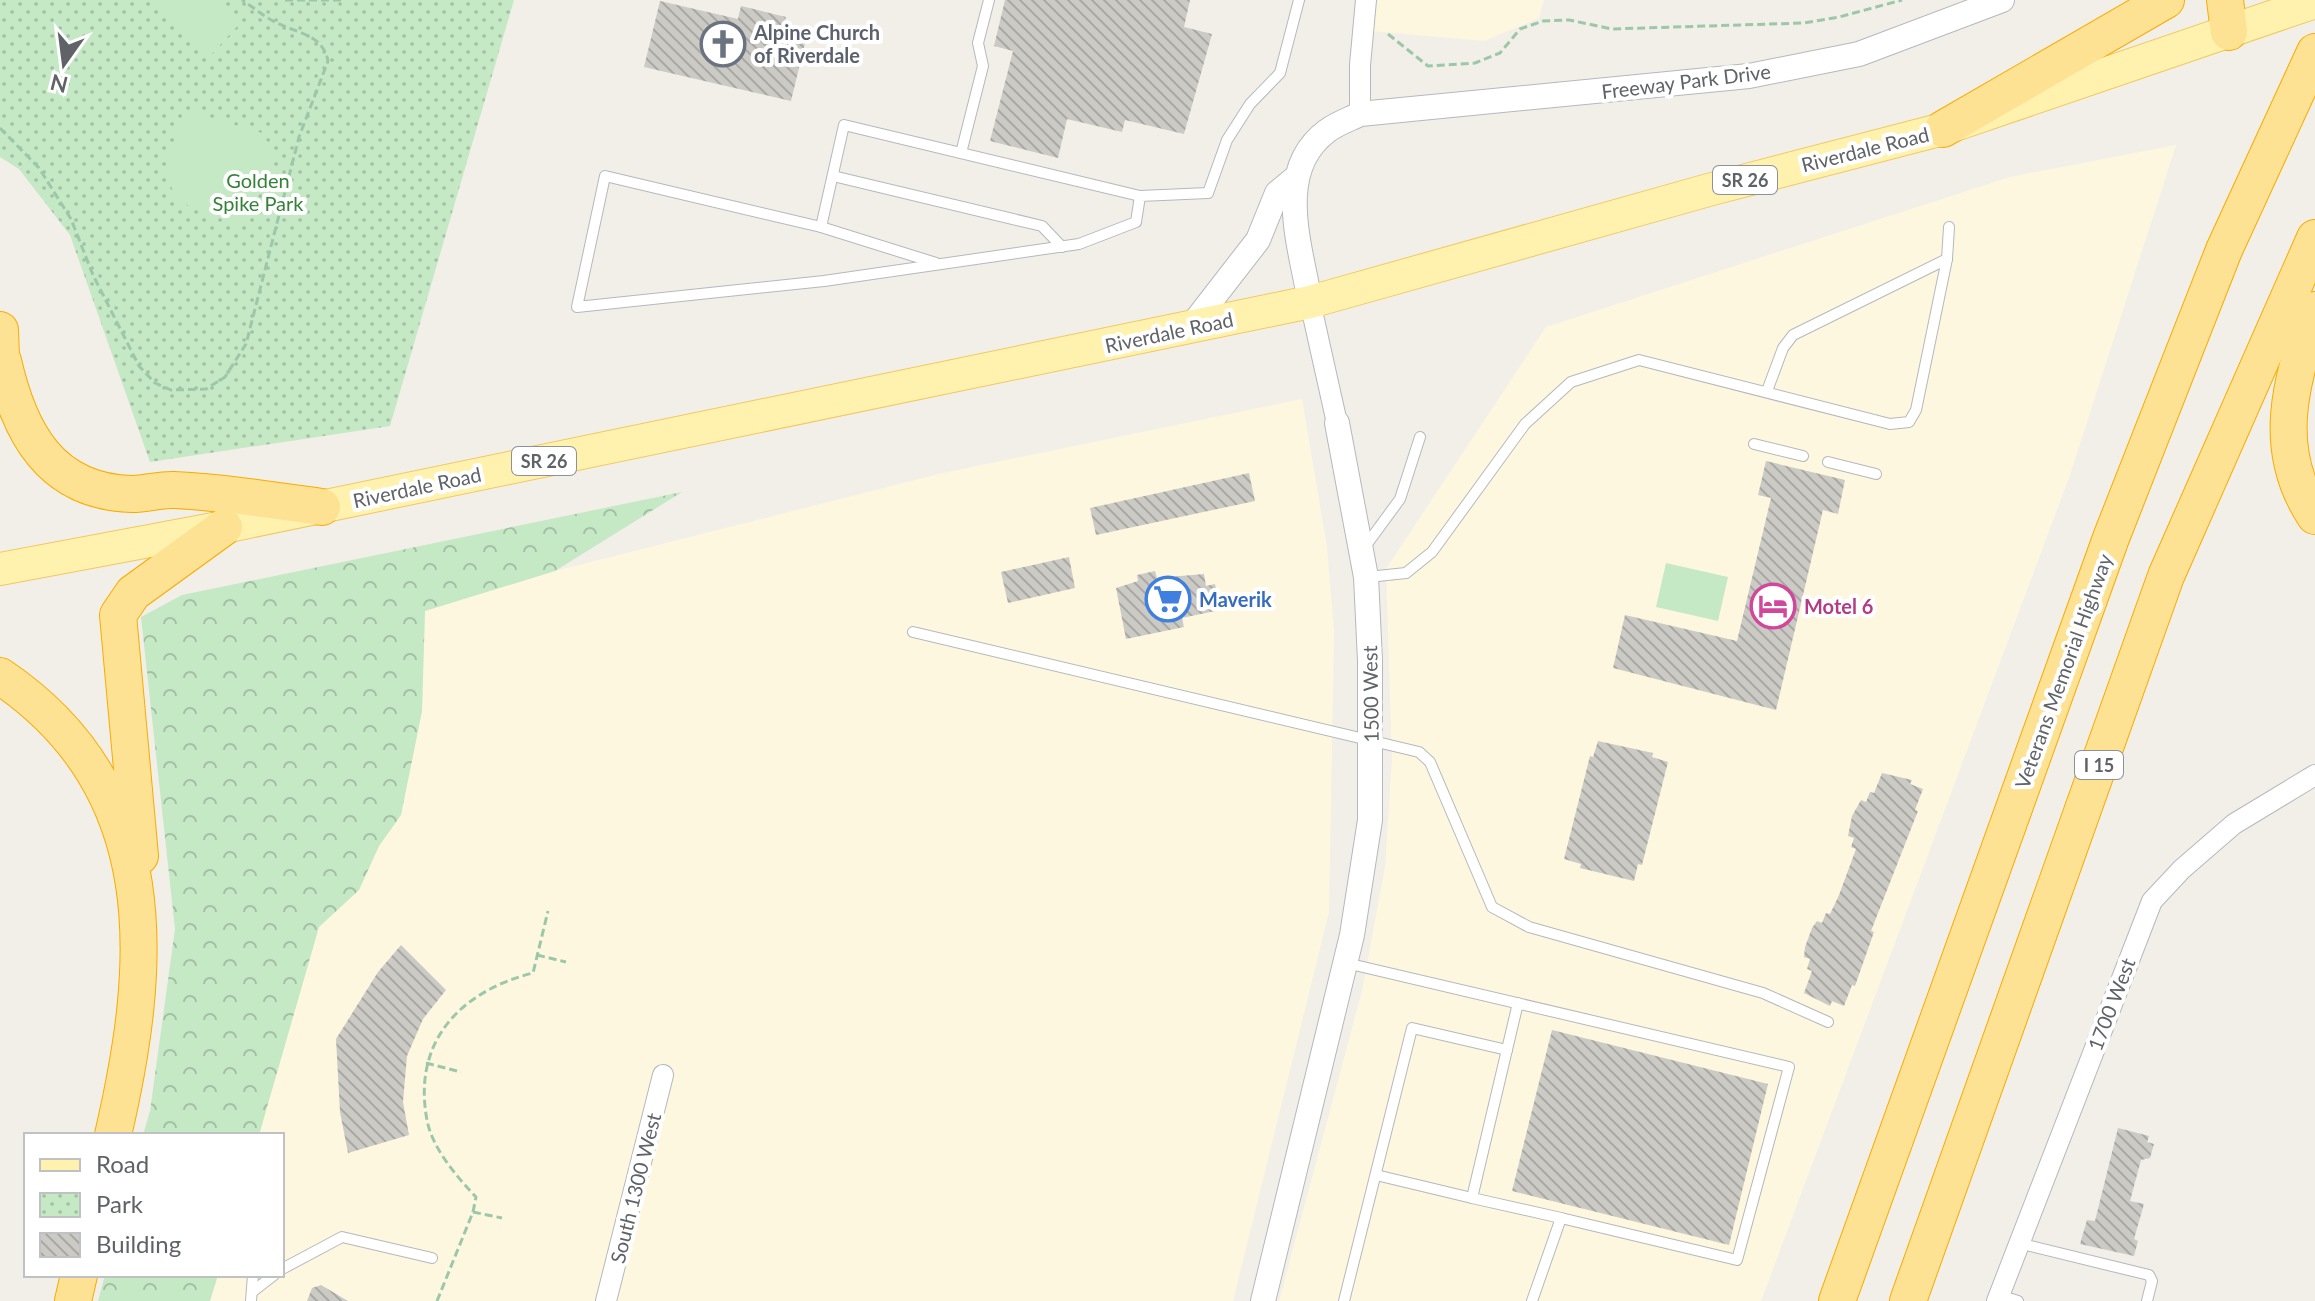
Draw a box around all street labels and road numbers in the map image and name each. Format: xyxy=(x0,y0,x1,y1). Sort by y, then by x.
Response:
street label: Freeway Park Drive xyxy=(1600,59,1772,103)
street label: Riverdale Road xyxy=(1799,122,1931,176)
road number: SR 26 xyxy=(1713,166,1777,194)
street label: Riverdale Road xyxy=(1103,307,1235,357)
road number: SR 26 xyxy=(512,447,576,475)
street label: Riverdale Road xyxy=(351,462,483,512)
street label: Veterans Memorial Highway xyxy=(2009,550,2117,791)
street label: 1500 West xyxy=(1357,645,1383,743)
road number: I 15 xyxy=(2075,751,2123,779)
street label: 1700 West xyxy=(2082,954,2140,1054)
street label: South 1300 West xyxy=(605,1110,665,1266)

